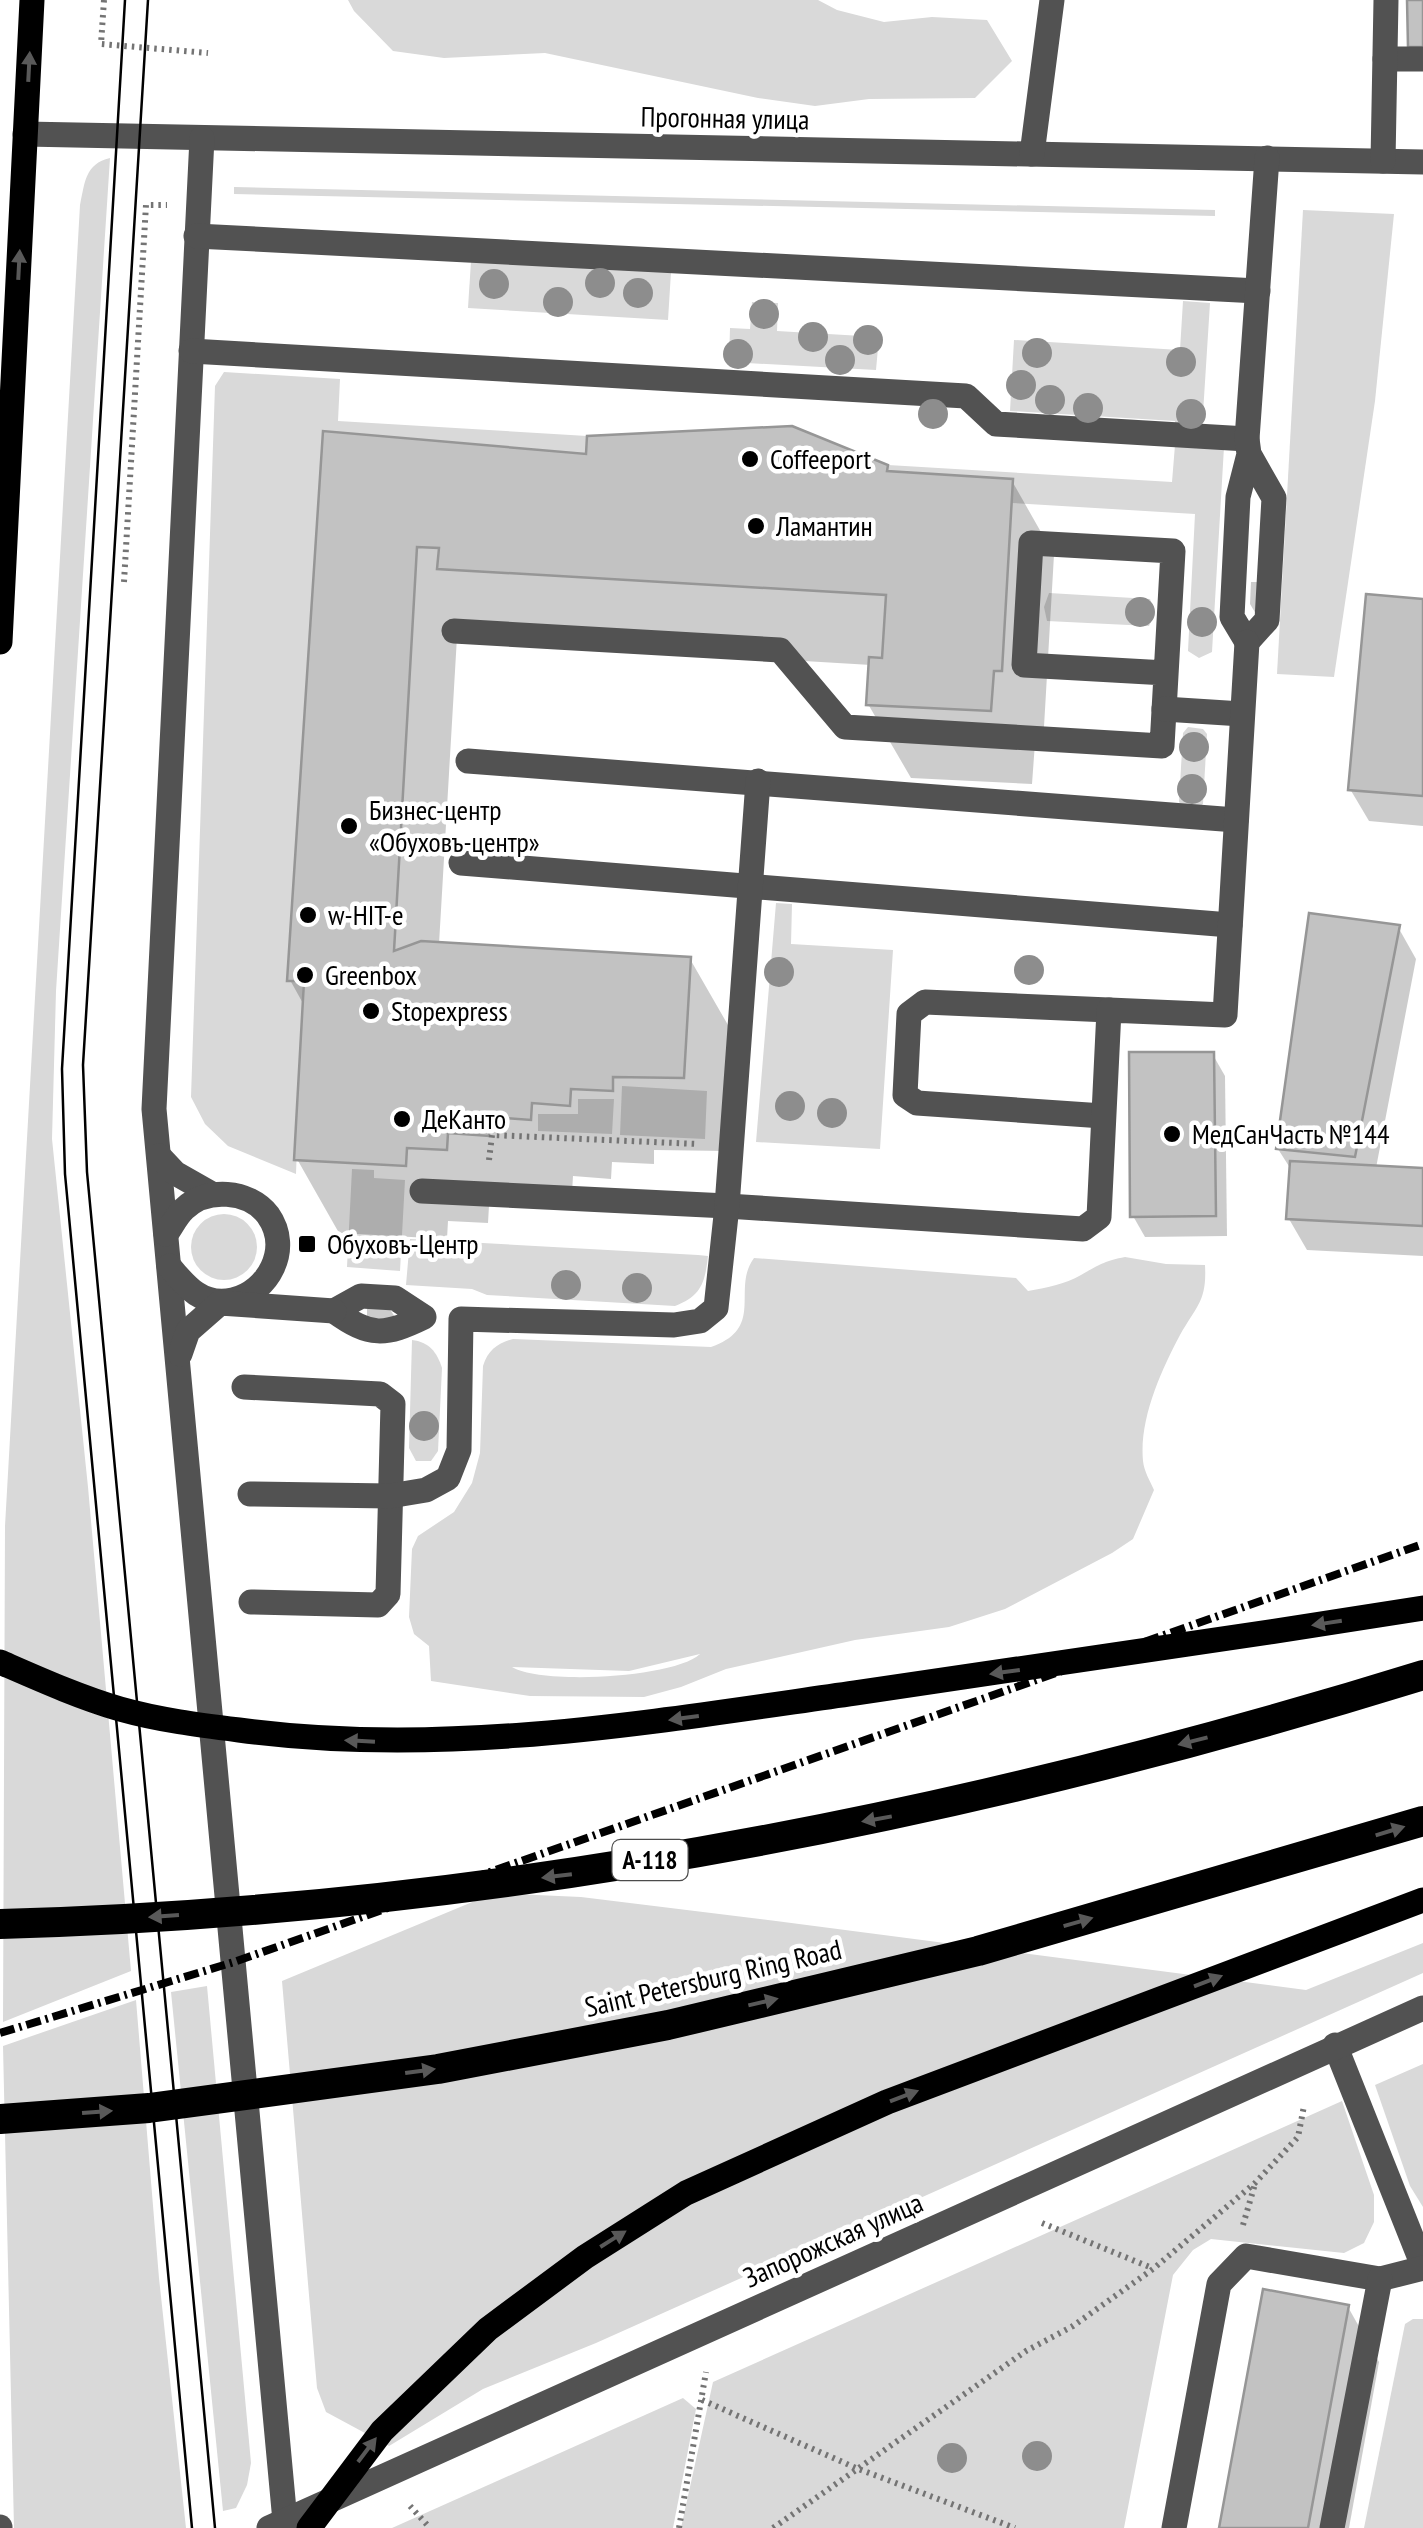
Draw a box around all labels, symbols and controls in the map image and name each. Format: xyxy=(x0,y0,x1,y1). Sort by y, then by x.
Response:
one-way arrow xyxy=(21,50,37,82)
street label: Прогонная улица xyxy=(640,98,810,137)
one-way arrow xyxy=(11,249,27,281)
place label: Coffeeport xyxy=(770,440,872,477)
marker: Coffeeport xyxy=(739,448,761,470)
place label: Ламантин xyxy=(775,507,873,544)
marker: Ламантин xyxy=(745,515,767,537)
place label: Бизнес-центр «Обуховъ-центр» xyxy=(369,791,540,860)
marker: Бизнес-центр «Обуховъ-центр» xyxy=(338,815,360,837)
place label: w-HIT-e xyxy=(328,896,404,933)
marker: w-HIT-e xyxy=(297,904,319,926)
place label: Greenbox xyxy=(325,956,417,993)
marker: Greenbox xyxy=(294,964,316,986)
place label: Stopexpress xyxy=(391,992,508,1029)
marker: Stopexpress xyxy=(360,1000,382,1022)
place label: ДеКанто xyxy=(422,1100,506,1137)
marker: ДеКанто xyxy=(391,1108,413,1130)
place label: МедСанЧасть №144 xyxy=(1192,1115,1390,1152)
marker: МедСанЧасть №144 xyxy=(1161,1123,1183,1145)
place label: Обуховъ-Центр xyxy=(327,1225,479,1262)
marker: Обуховъ-Центр xyxy=(296,1233,318,1255)
one-way arrow xyxy=(1310,1616,1342,1632)
one-way arrow xyxy=(989,1664,1021,1680)
one-way arrow xyxy=(667,1710,699,1726)
one-way arrow xyxy=(344,1733,375,1749)
one-way arrow xyxy=(1177,1734,1208,1750)
one-way arrow xyxy=(861,1812,892,1827)
one-way arrow xyxy=(1375,1823,1406,1838)
road number: А-118 xyxy=(612,1840,688,1880)
one-way arrow xyxy=(541,1868,572,1884)
one-way arrow xyxy=(148,1908,180,1924)
one-way arrow xyxy=(1063,1914,1094,1929)
street label: Saint Petersburg Ring Road xyxy=(581,1930,845,2025)
one-way arrow xyxy=(1193,1973,1223,1989)
one-way arrow xyxy=(748,1994,779,2009)
one-way arrow xyxy=(404,2063,436,2079)
one-way arrow xyxy=(889,2088,919,2103)
one-way arrow xyxy=(82,2104,114,2120)
street label: Запорожская улица xyxy=(737,2183,928,2296)
one-way arrow xyxy=(599,2230,626,2249)
one-way arrow xyxy=(357,2437,377,2463)

